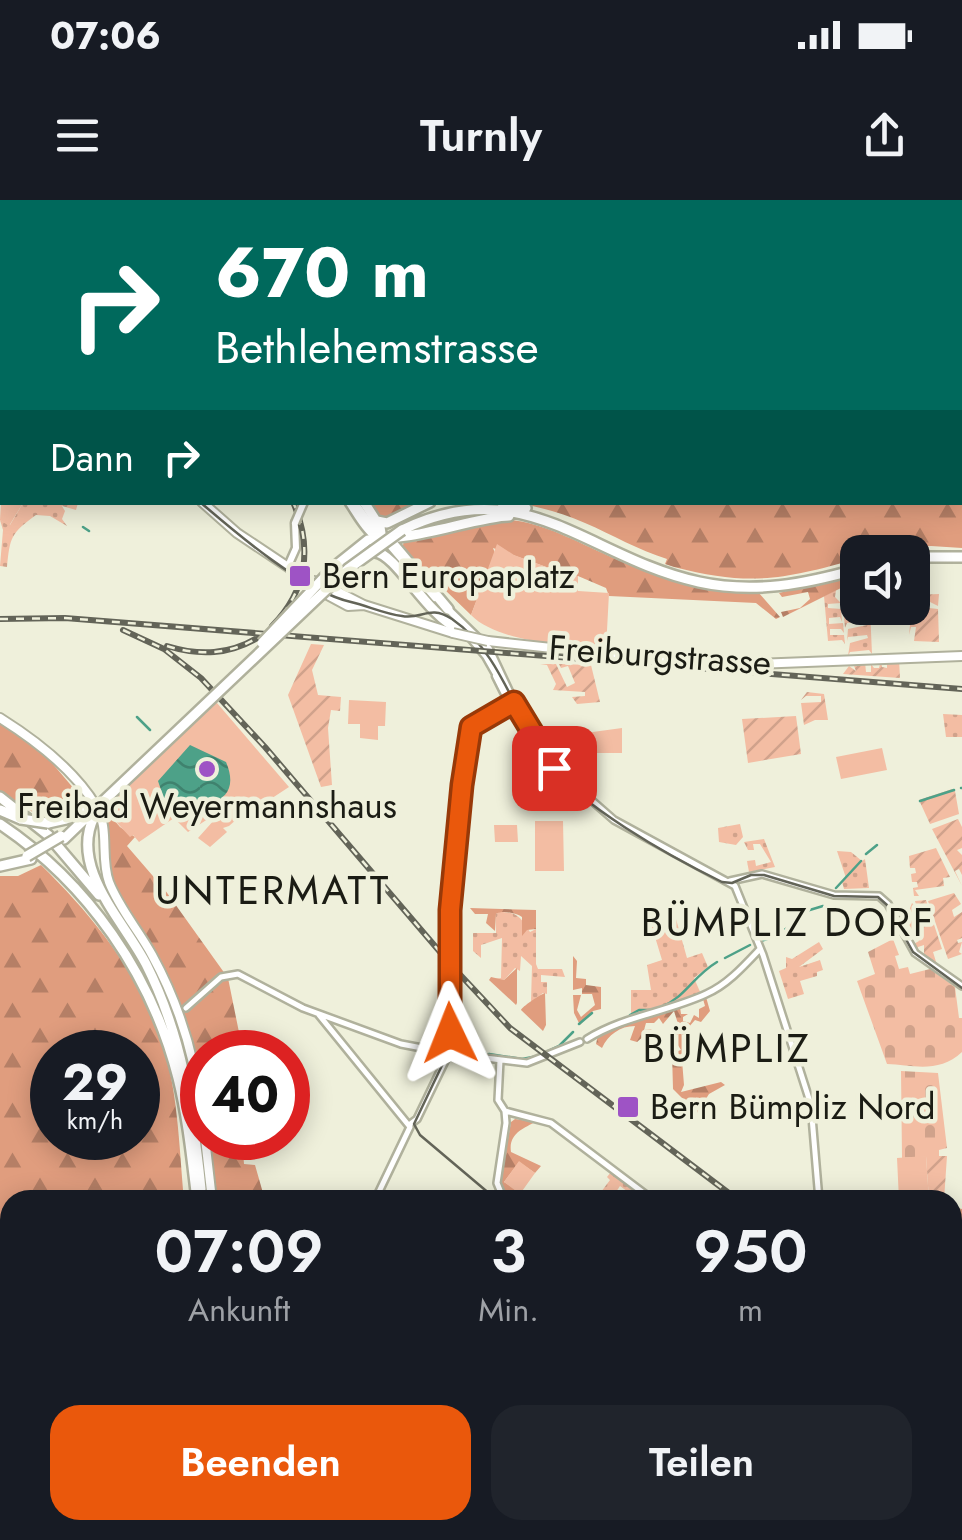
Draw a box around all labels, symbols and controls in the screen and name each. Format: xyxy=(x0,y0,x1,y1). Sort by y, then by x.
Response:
text: 07:06 xyxy=(50,8,161,63)
text: Turnly xyxy=(420,103,542,168)
icon: menu xyxy=(50,108,105,163)
icon: share xyxy=(857,108,912,163)
text: 670 m xyxy=(215,222,429,323)
icon: right xyxy=(50,240,180,370)
text: Bethlehemstrasse xyxy=(215,315,539,380)
text: Dann xyxy=(50,430,134,485)
icon: right xyxy=(154,430,209,485)
map controls xyxy=(840,535,930,625)
button: sound xyxy=(840,535,930,625)
place label: Bern Europaplatz xyxy=(322,551,575,601)
marker: Bern Europaplatz xyxy=(287,563,313,589)
street label: Freiburgstrasse xyxy=(547,622,773,688)
pin xyxy=(512,726,597,811)
icon: arrive xyxy=(527,741,582,796)
marker: Freibad Weyermannshaus xyxy=(196,758,218,780)
place label: Freibad Weyermannshaus xyxy=(17,781,397,831)
district label: UNTERMATT xyxy=(155,861,391,919)
district label: BÜMPLIZ DORF xyxy=(641,893,935,951)
position arrow xyxy=(398,981,502,1085)
district label: BÜMPLIZ xyxy=(643,1019,811,1077)
speed limit sign: 40 xyxy=(180,1030,310,1160)
text: 29 xyxy=(62,1046,128,1119)
place label: Bern Bümpliz Nord xyxy=(650,1082,936,1132)
marker: Bern Bümpliz Nord xyxy=(615,1094,641,1120)
text: km/h xyxy=(67,1102,123,1138)
text: 07:09 xyxy=(154,1208,324,1295)
text: 3 xyxy=(491,1208,526,1295)
text: 950 xyxy=(693,1208,807,1295)
text: Ankunft xyxy=(188,1287,290,1333)
text: Min. xyxy=(478,1287,539,1333)
text: m xyxy=(738,1287,763,1333)
button: Beenden xyxy=(50,1405,471,1520)
button: Teilen xyxy=(491,1405,912,1520)

